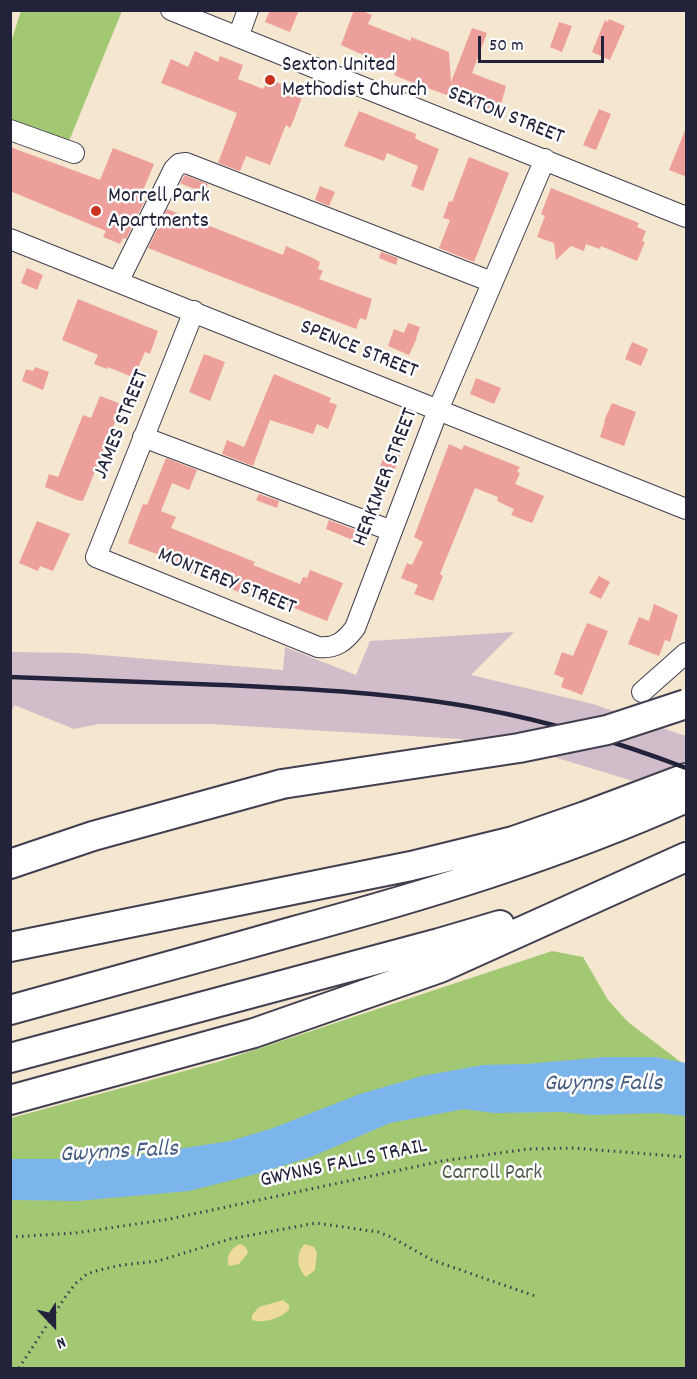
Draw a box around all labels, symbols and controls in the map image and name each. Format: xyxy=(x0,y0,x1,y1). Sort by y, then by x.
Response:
scale bar xyxy=(481,24,607,62)
text: 50 m xyxy=(489,34,524,59)
place label: Sexton United Methodist Church xyxy=(282,54,427,106)
marker: Sexton United Methodist Church xyxy=(263,73,277,87)
street label: SEXTON STREET xyxy=(443,82,567,152)
place label: Morrell Park Apartments xyxy=(108,185,210,236)
marker: Morrell Park Apartments xyxy=(89,204,103,218)
street label: SPENCE STREET xyxy=(295,315,421,387)
street label: JAMES STREET xyxy=(89,366,157,484)
street label: HERKIMER STREET xyxy=(349,405,425,551)
street label: MONTEREY STREET xyxy=(153,543,299,623)
water label: Gwynns Falls xyxy=(544,1072,662,1100)
street label: GWYNNS FALLS TRAIL xyxy=(258,1134,430,1196)
water label: Gwynns Falls xyxy=(59,1137,179,1171)
park label: Carroll Park xyxy=(442,1162,542,1188)
north arrow xyxy=(24,1295,84,1355)
text: N xyxy=(53,1330,69,1354)

